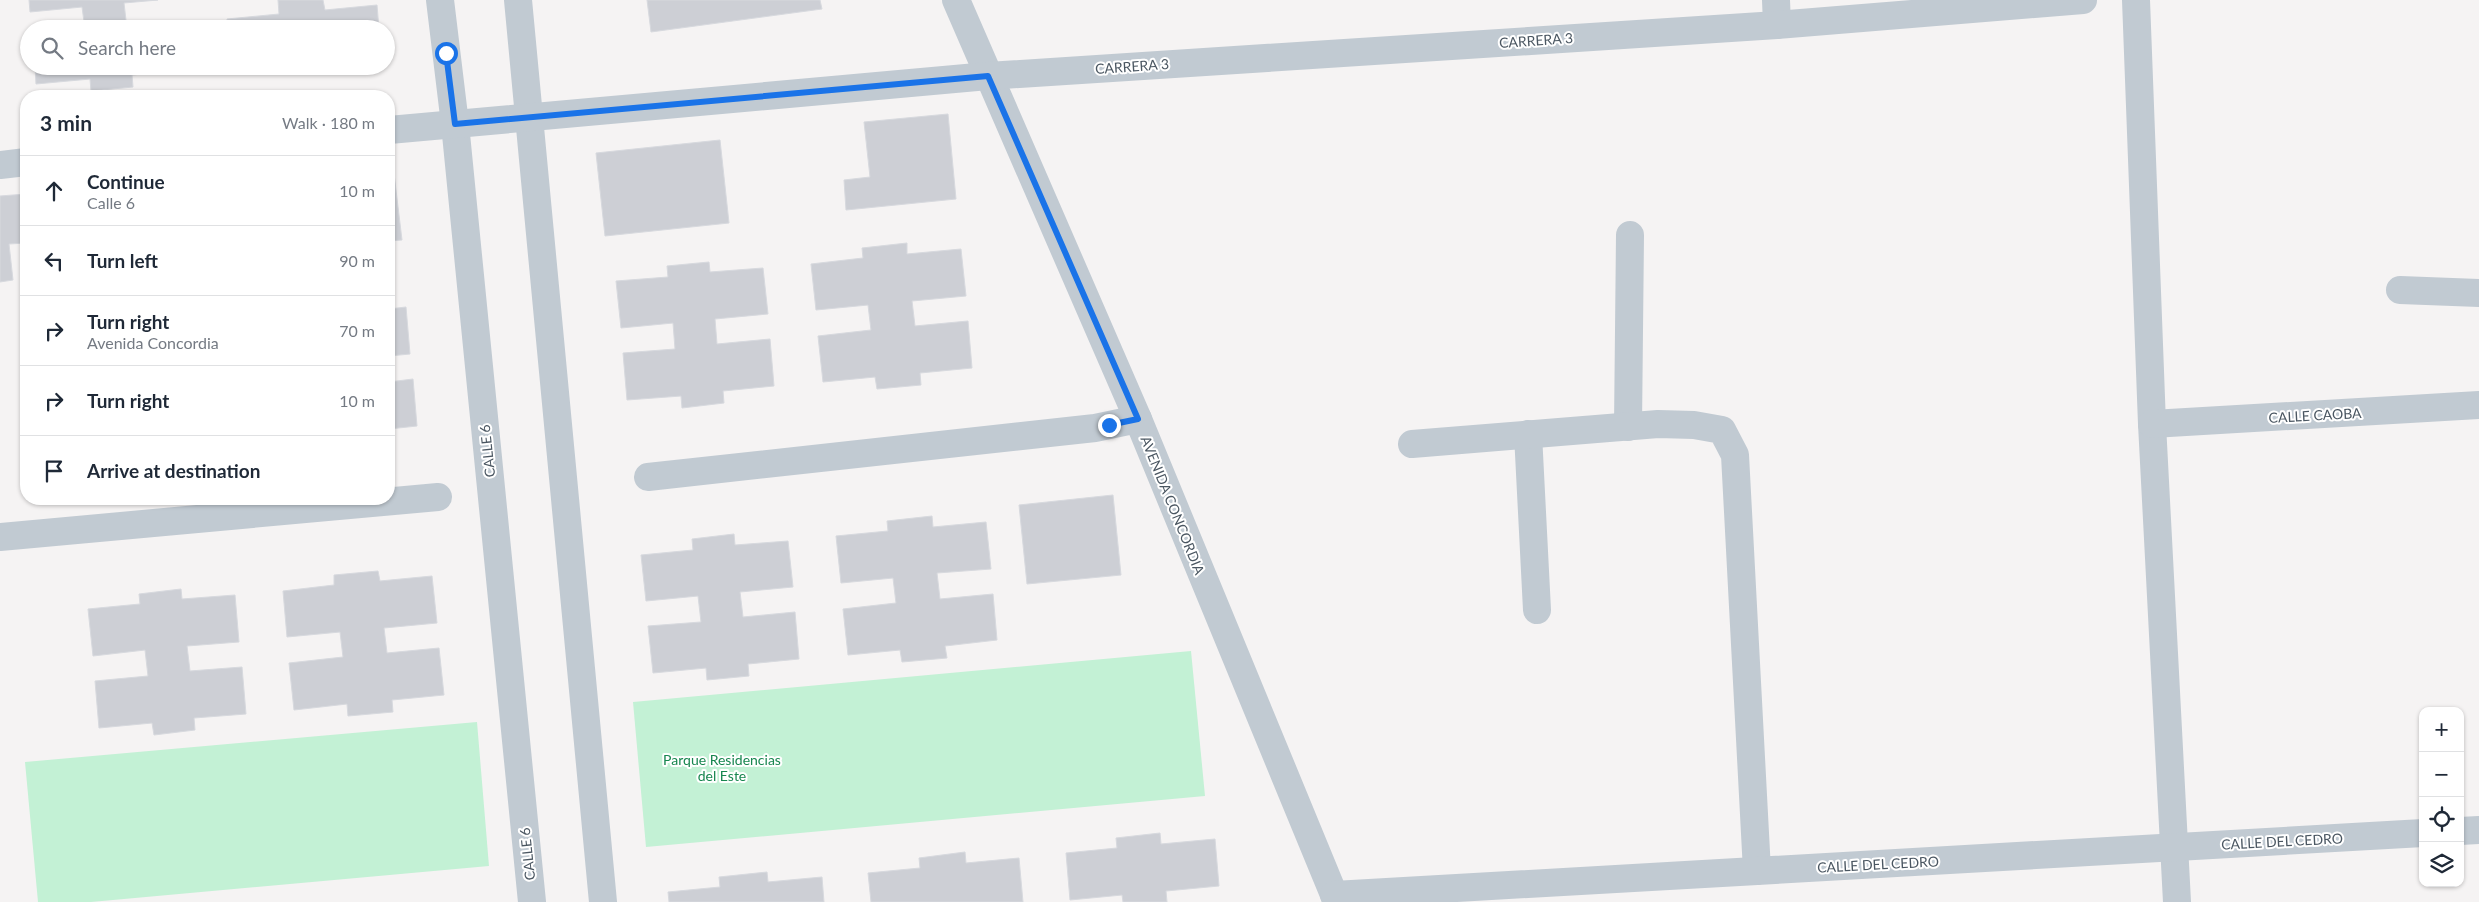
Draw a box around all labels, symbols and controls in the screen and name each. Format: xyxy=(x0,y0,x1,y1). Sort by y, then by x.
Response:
search box xyxy=(20,20,395,75)
street label: CARRERA 3 xyxy=(1499,29,1573,51)
icon: search xyxy=(38,34,66,62)
text: Search here xyxy=(78,36,176,59)
route start xyxy=(435,42,458,65)
street label: CARRERA 3 xyxy=(1095,55,1169,77)
text: 3 min xyxy=(40,110,92,135)
text: Walk · 180 m xyxy=(282,113,375,132)
text: Continue xyxy=(87,170,165,193)
icon: ahead xyxy=(40,177,68,205)
text: 10 m xyxy=(339,181,375,200)
text: Calle 6 xyxy=(87,193,135,212)
icon: left xyxy=(40,247,68,275)
text: Turn left xyxy=(87,249,158,272)
text: 90 m xyxy=(339,251,375,270)
text: Turn right xyxy=(87,310,169,333)
icon: right xyxy=(40,317,68,345)
text: 70 m xyxy=(339,321,375,340)
text: Avenida Concordia xyxy=(87,333,219,352)
icon: right xyxy=(40,387,68,415)
text: Turn right xyxy=(87,389,169,412)
text: 10 m xyxy=(339,391,375,410)
street label: CALLE CAOBA xyxy=(2268,404,2362,426)
route end xyxy=(1098,414,1121,437)
street label: CALLE 6 xyxy=(476,424,498,478)
street label: AVENIDA CONCORDIA xyxy=(1137,433,1209,577)
icon: arrive xyxy=(40,457,68,485)
text: Arrive at destination xyxy=(87,459,260,482)
map controls xyxy=(2419,707,2464,887)
button: + xyxy=(2419,707,2464,752)
park label: Parque Residencias del Este xyxy=(663,751,781,784)
button: − xyxy=(2419,752,2464,797)
button: locate xyxy=(2419,797,2464,842)
street label: CALLE 6 xyxy=(516,827,538,881)
street label: CALLE DEL CEDRO xyxy=(2221,829,2343,853)
button: layers xyxy=(2419,842,2464,887)
street label: CALLE DEL CEDRO xyxy=(1817,852,1939,876)

